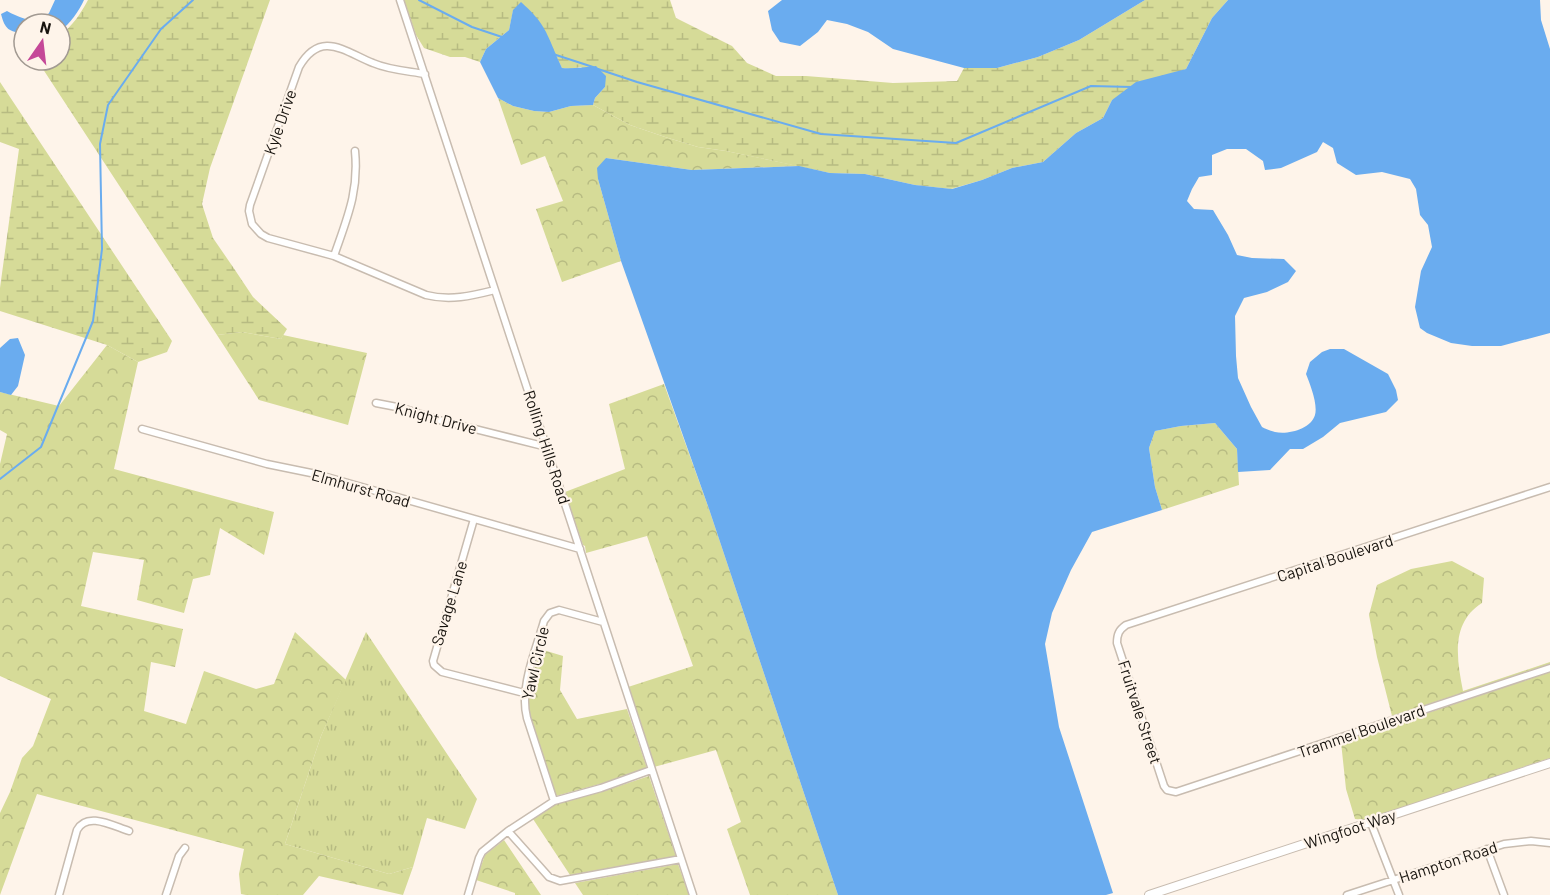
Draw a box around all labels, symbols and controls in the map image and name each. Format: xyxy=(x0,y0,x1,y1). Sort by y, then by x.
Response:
north arrow xyxy=(12,12,72,72)
text: N xyxy=(38,16,53,37)
street label: Kyle Drive xyxy=(259,87,300,157)
street label: Rolling Hills Road xyxy=(520,388,575,506)
street label: Knight Drive xyxy=(393,397,479,438)
street label: Elmhurst Road xyxy=(310,464,413,511)
street label: Capital Boulevard xyxy=(1274,530,1395,585)
street label: Savage Lane xyxy=(427,558,470,648)
street label: Yawl Circle xyxy=(517,624,552,702)
street label: Fruitvale Street xyxy=(1115,658,1166,766)
street label: Trammel Boulevard xyxy=(1295,700,1427,761)
street label: Wingfoot Way xyxy=(1302,805,1399,852)
street label: Hampton Road xyxy=(1396,837,1499,886)

